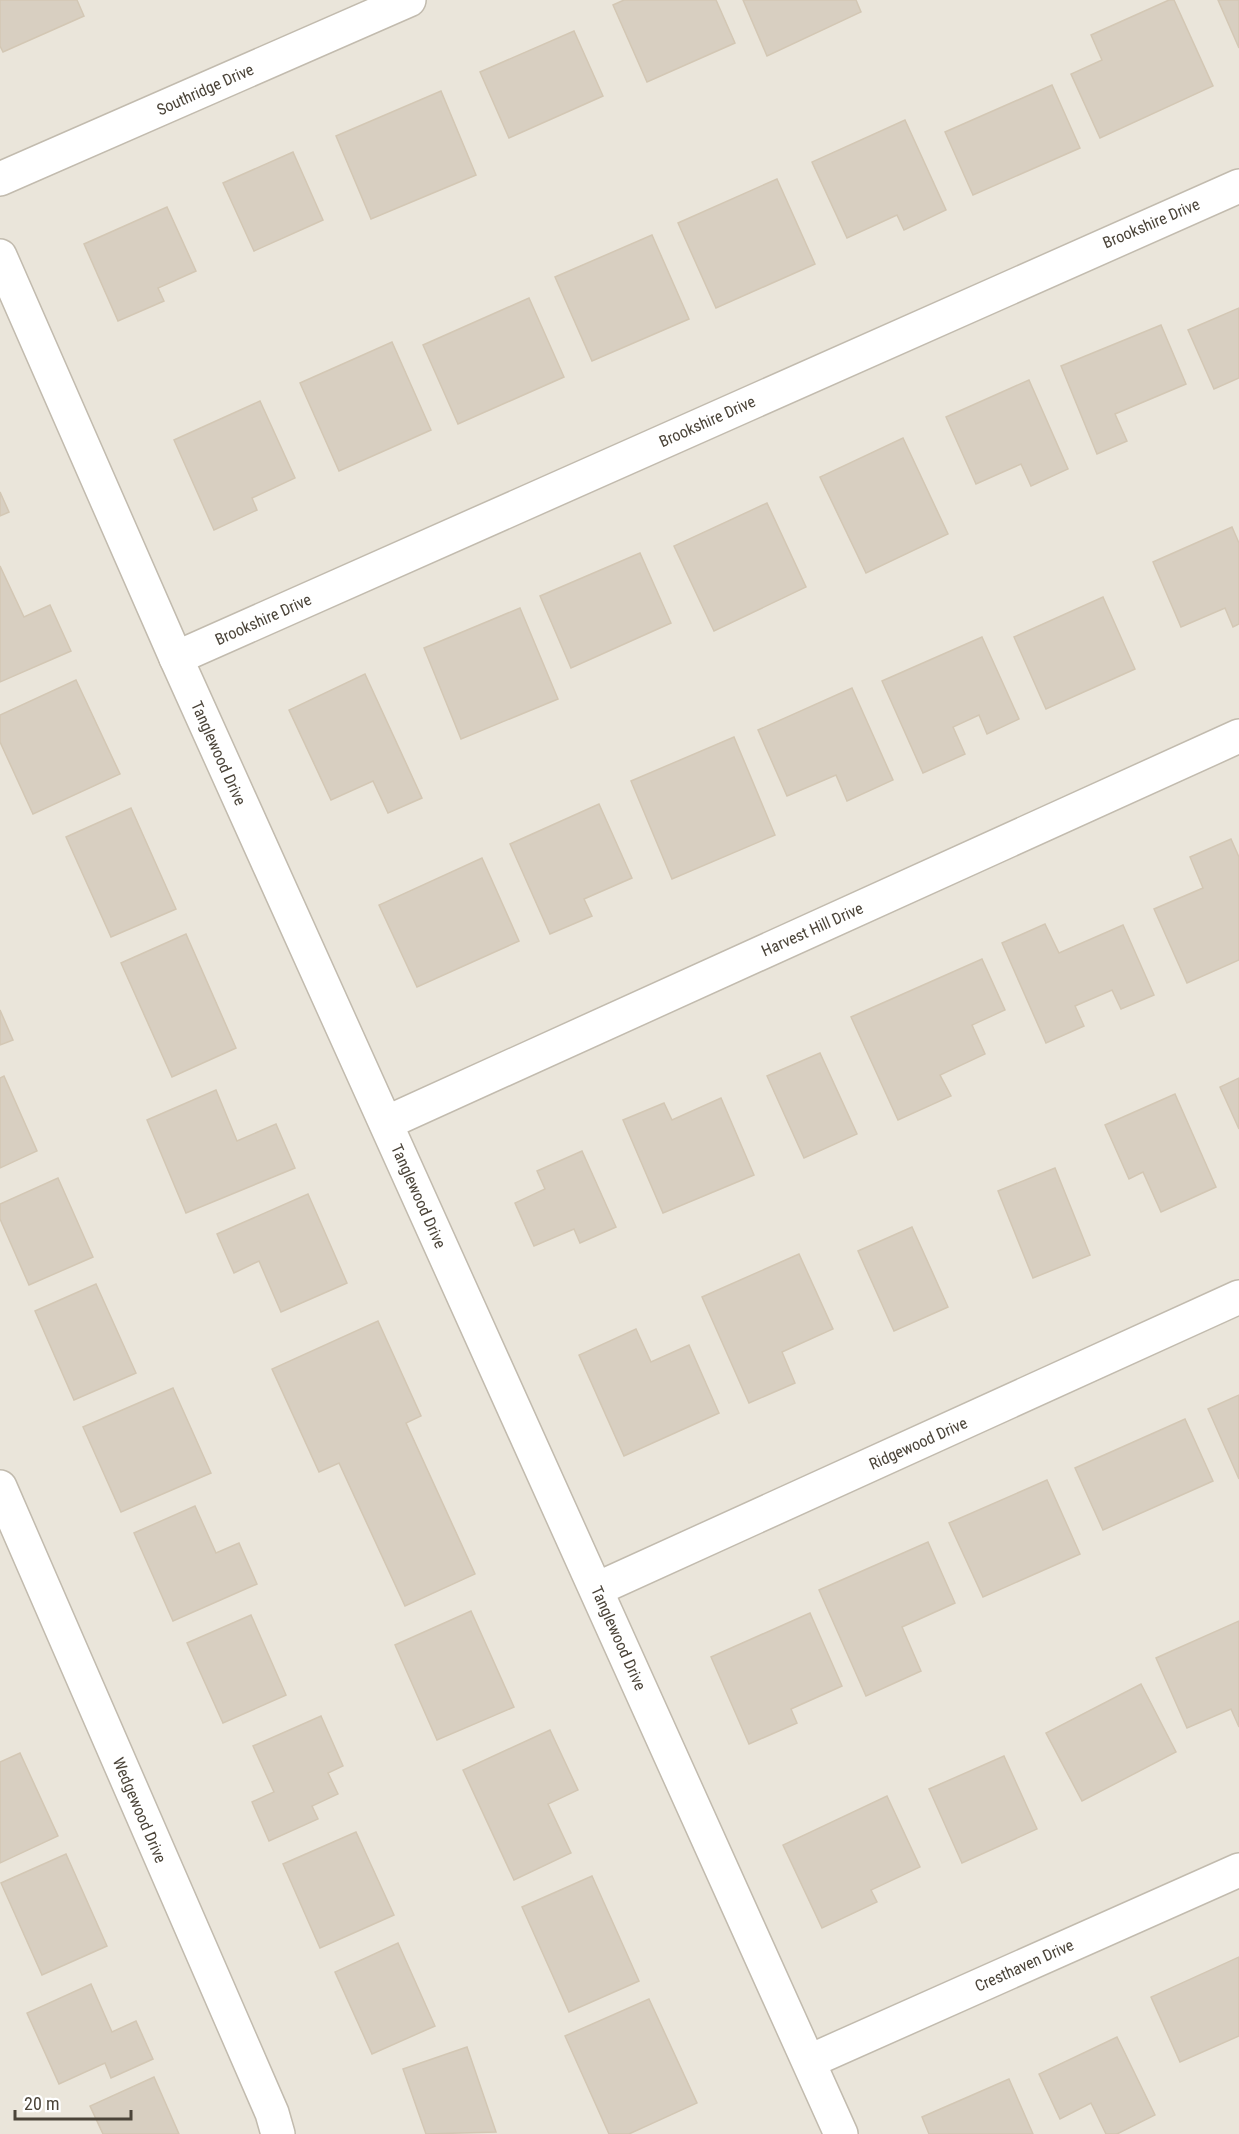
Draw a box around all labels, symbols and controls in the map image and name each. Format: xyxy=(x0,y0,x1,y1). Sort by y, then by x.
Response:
street label: Southridge Drive xyxy=(154,60,257,119)
street label: Brookshire Drive xyxy=(1100,195,1202,252)
street label: Brookshire Drive xyxy=(656,392,758,451)
street label: Brookshire Drive xyxy=(212,590,314,649)
street label: Tanglewood Drive xyxy=(187,698,250,808)
street label: Harvest Hill Drive xyxy=(759,899,866,960)
street label: Tanglewood Drive xyxy=(387,1141,450,1251)
street label: Ridgewood Drive xyxy=(866,1413,970,1474)
street label: Tanglewood Drive xyxy=(587,1583,650,1693)
street label: Wedgewood Drive xyxy=(109,1755,170,1866)
street label: Cresthaven Drive xyxy=(972,1935,1077,1996)
scale bar xyxy=(15,2083,130,2121)
text: 20 m xyxy=(24,2093,59,2114)

